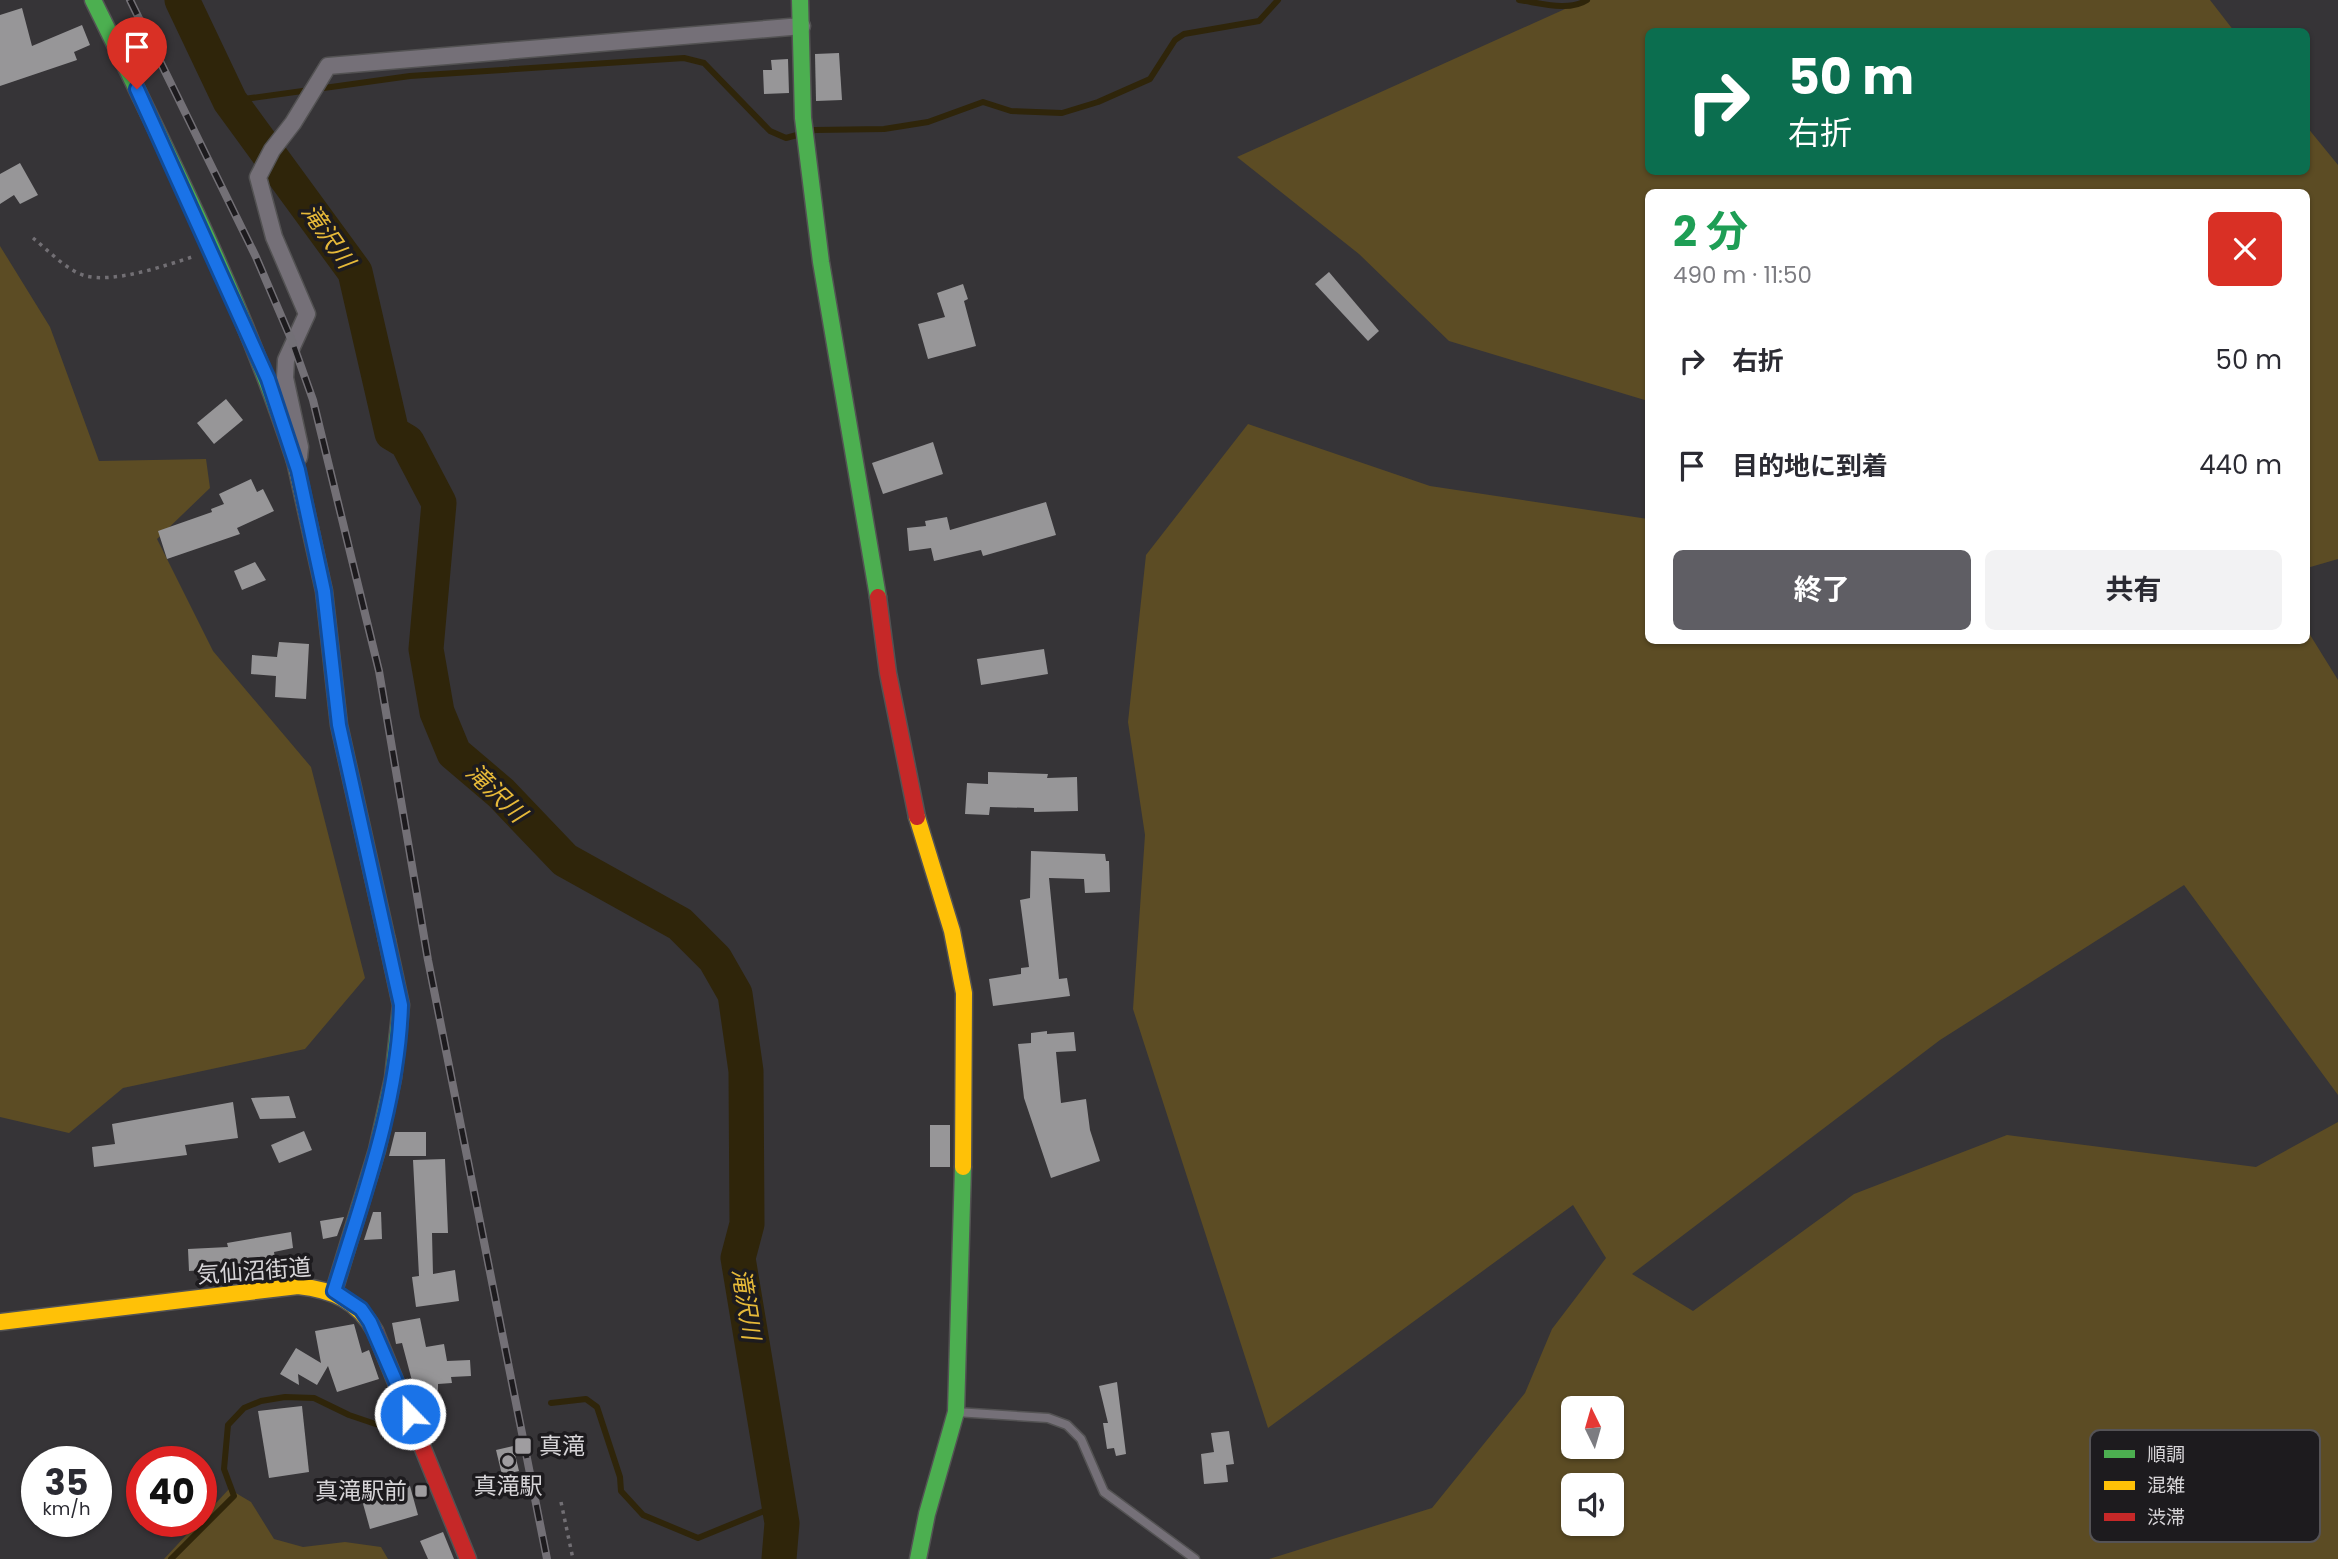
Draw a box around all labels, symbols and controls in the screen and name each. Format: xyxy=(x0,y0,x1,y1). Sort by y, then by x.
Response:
pin xyxy=(107,17,167,89)
icon: arrive xyxy=(118,28,156,66)
text: 50 m xyxy=(1788,43,1914,111)
icon: right xyxy=(1673,56,1764,147)
text: 右折 xyxy=(1788,110,1852,155)
water label: 滝沢川 xyxy=(294,197,364,277)
text: 2 分 xyxy=(1673,202,1748,261)
button: close xyxy=(2208,212,2282,286)
text: 490 m · 11:50 xyxy=(1673,259,1812,291)
icon: right xyxy=(1673,342,1711,380)
text: 50 m xyxy=(2216,342,2282,378)
text: 右折 xyxy=(1732,343,1784,379)
icon: arrive xyxy=(1673,447,1711,485)
text: 440 m xyxy=(2199,447,2282,483)
text: 目的地に到着 xyxy=(1732,448,1888,484)
button: 終了 xyxy=(1673,550,1971,630)
button: 共有 xyxy=(1985,550,2282,630)
water label: 滝沢川 xyxy=(459,756,536,832)
street label: 気仙沼街道 xyxy=(196,1251,312,1291)
water label: 滝沢川 xyxy=(725,1266,769,1345)
position arrow xyxy=(373,1377,447,1451)
north arrow xyxy=(1561,1396,1624,1460)
map controls xyxy=(1561,1396,1624,1536)
place label: 真滝 xyxy=(539,1430,585,1462)
legend xyxy=(2090,1430,2320,1542)
marker: 真滝 xyxy=(513,1436,533,1456)
text: 順調 xyxy=(2147,1441,2185,1468)
speed limit sign: 40 xyxy=(126,1446,217,1537)
marker: 真滝駅 xyxy=(500,1453,516,1469)
text: 35 xyxy=(45,1458,88,1507)
place label: 真滝駅 xyxy=(474,1470,543,1502)
text: 混雑 xyxy=(2147,1472,2185,1499)
button: sound xyxy=(1561,1473,1624,1536)
place label: 真滝駅前 xyxy=(315,1475,407,1507)
marker: 真滝駅前 xyxy=(413,1483,429,1499)
text: km/h xyxy=(43,1496,90,1521)
text: 渋滞 xyxy=(2147,1504,2185,1531)

